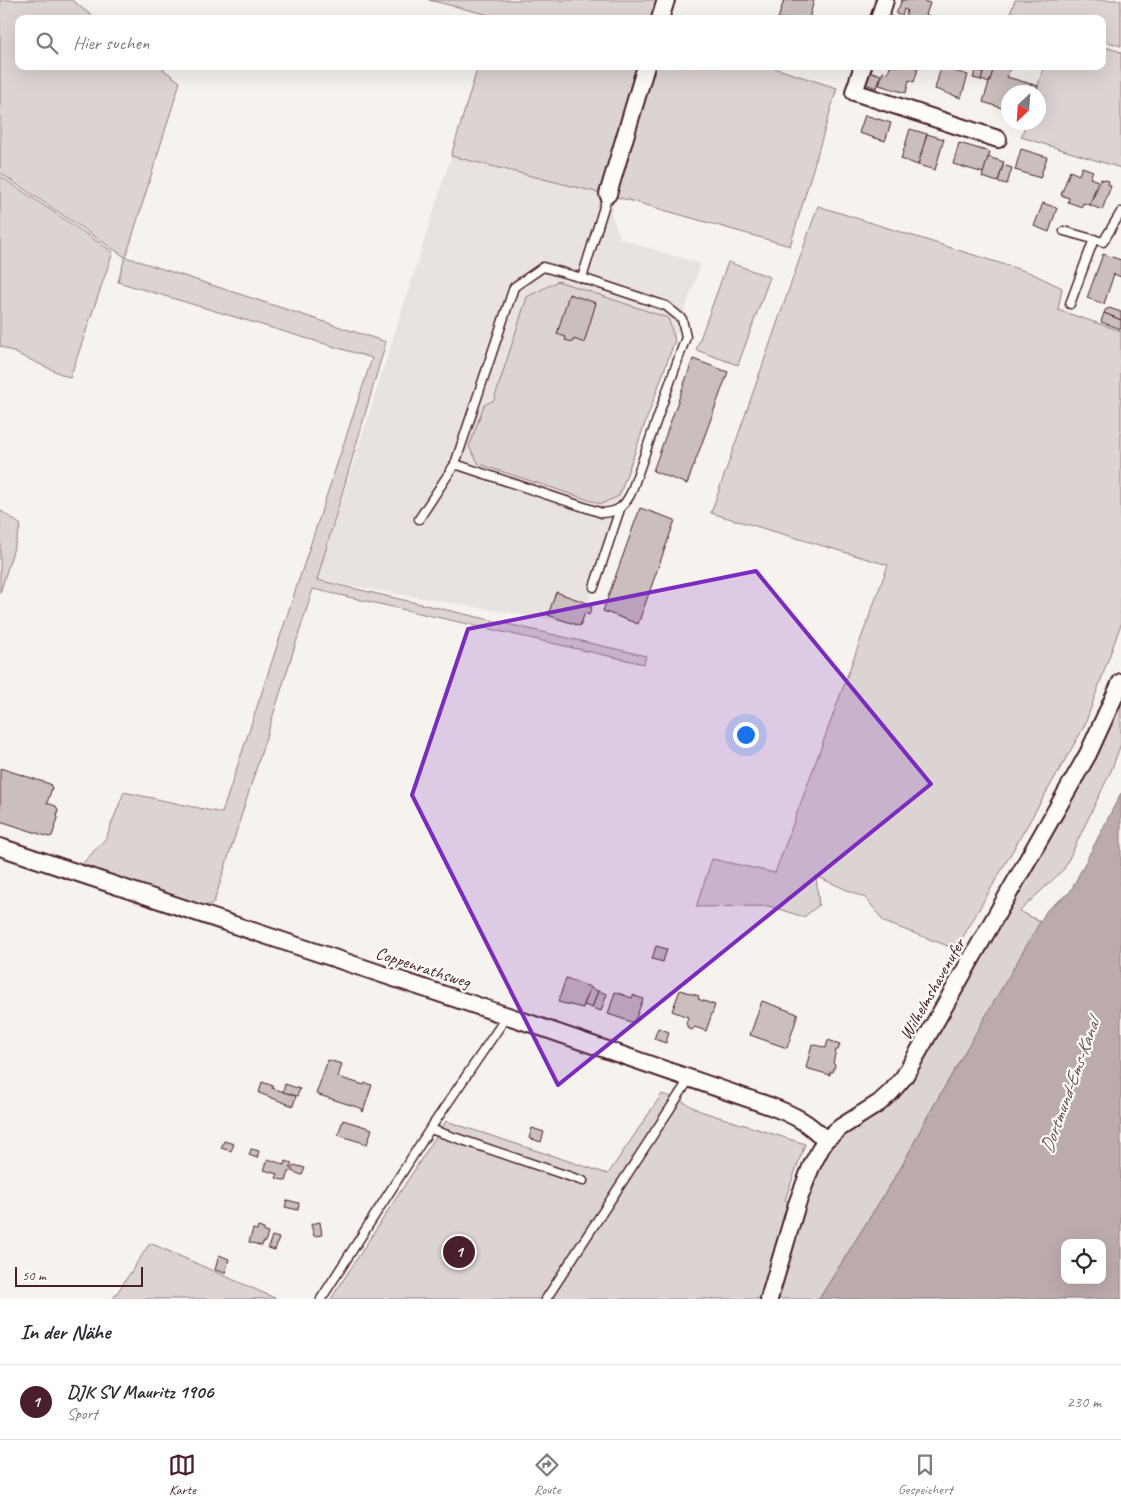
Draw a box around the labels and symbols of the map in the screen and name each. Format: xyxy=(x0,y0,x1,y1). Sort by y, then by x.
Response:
north arrow xyxy=(1001,85,1046,130)
your location xyxy=(733,722,759,748)
street label: Wilhelmshavenufer xyxy=(894,932,971,1043)
street label: Coppenrathsweg xyxy=(373,941,475,993)
water label: Dortmund-Ems-Kanal xyxy=(1035,1009,1108,1156)
pin: 1 xyxy=(443,1233,475,1271)
scale bar xyxy=(15,1264,142,1287)

